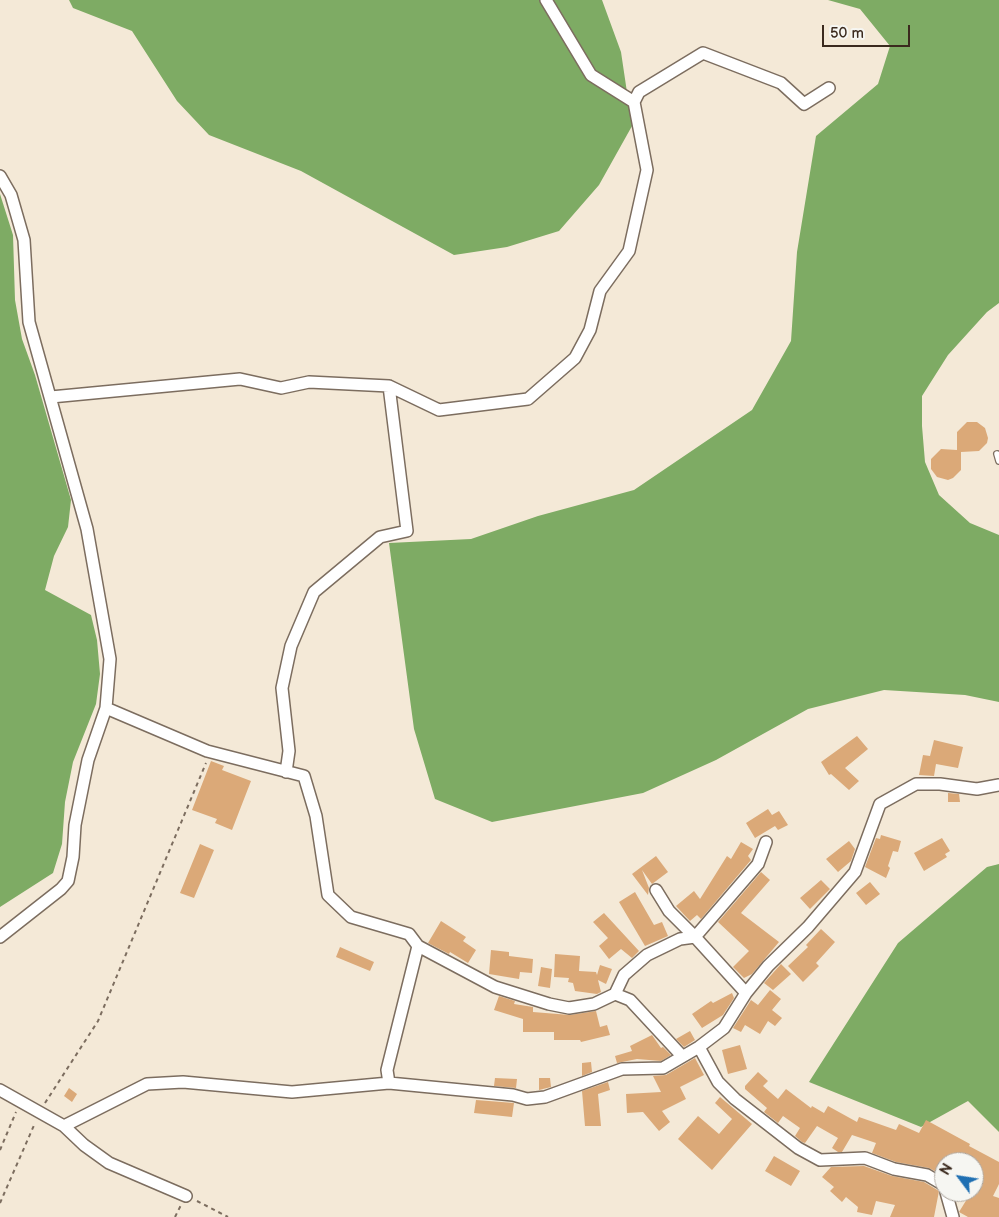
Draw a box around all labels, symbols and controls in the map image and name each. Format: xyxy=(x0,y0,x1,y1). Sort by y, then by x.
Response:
scale bar xyxy=(824,15,912,47)
text: 50 m xyxy=(830,24,864,43)
north arrow xyxy=(934,1152,984,1202)
text: N xyxy=(937,1161,957,1178)

